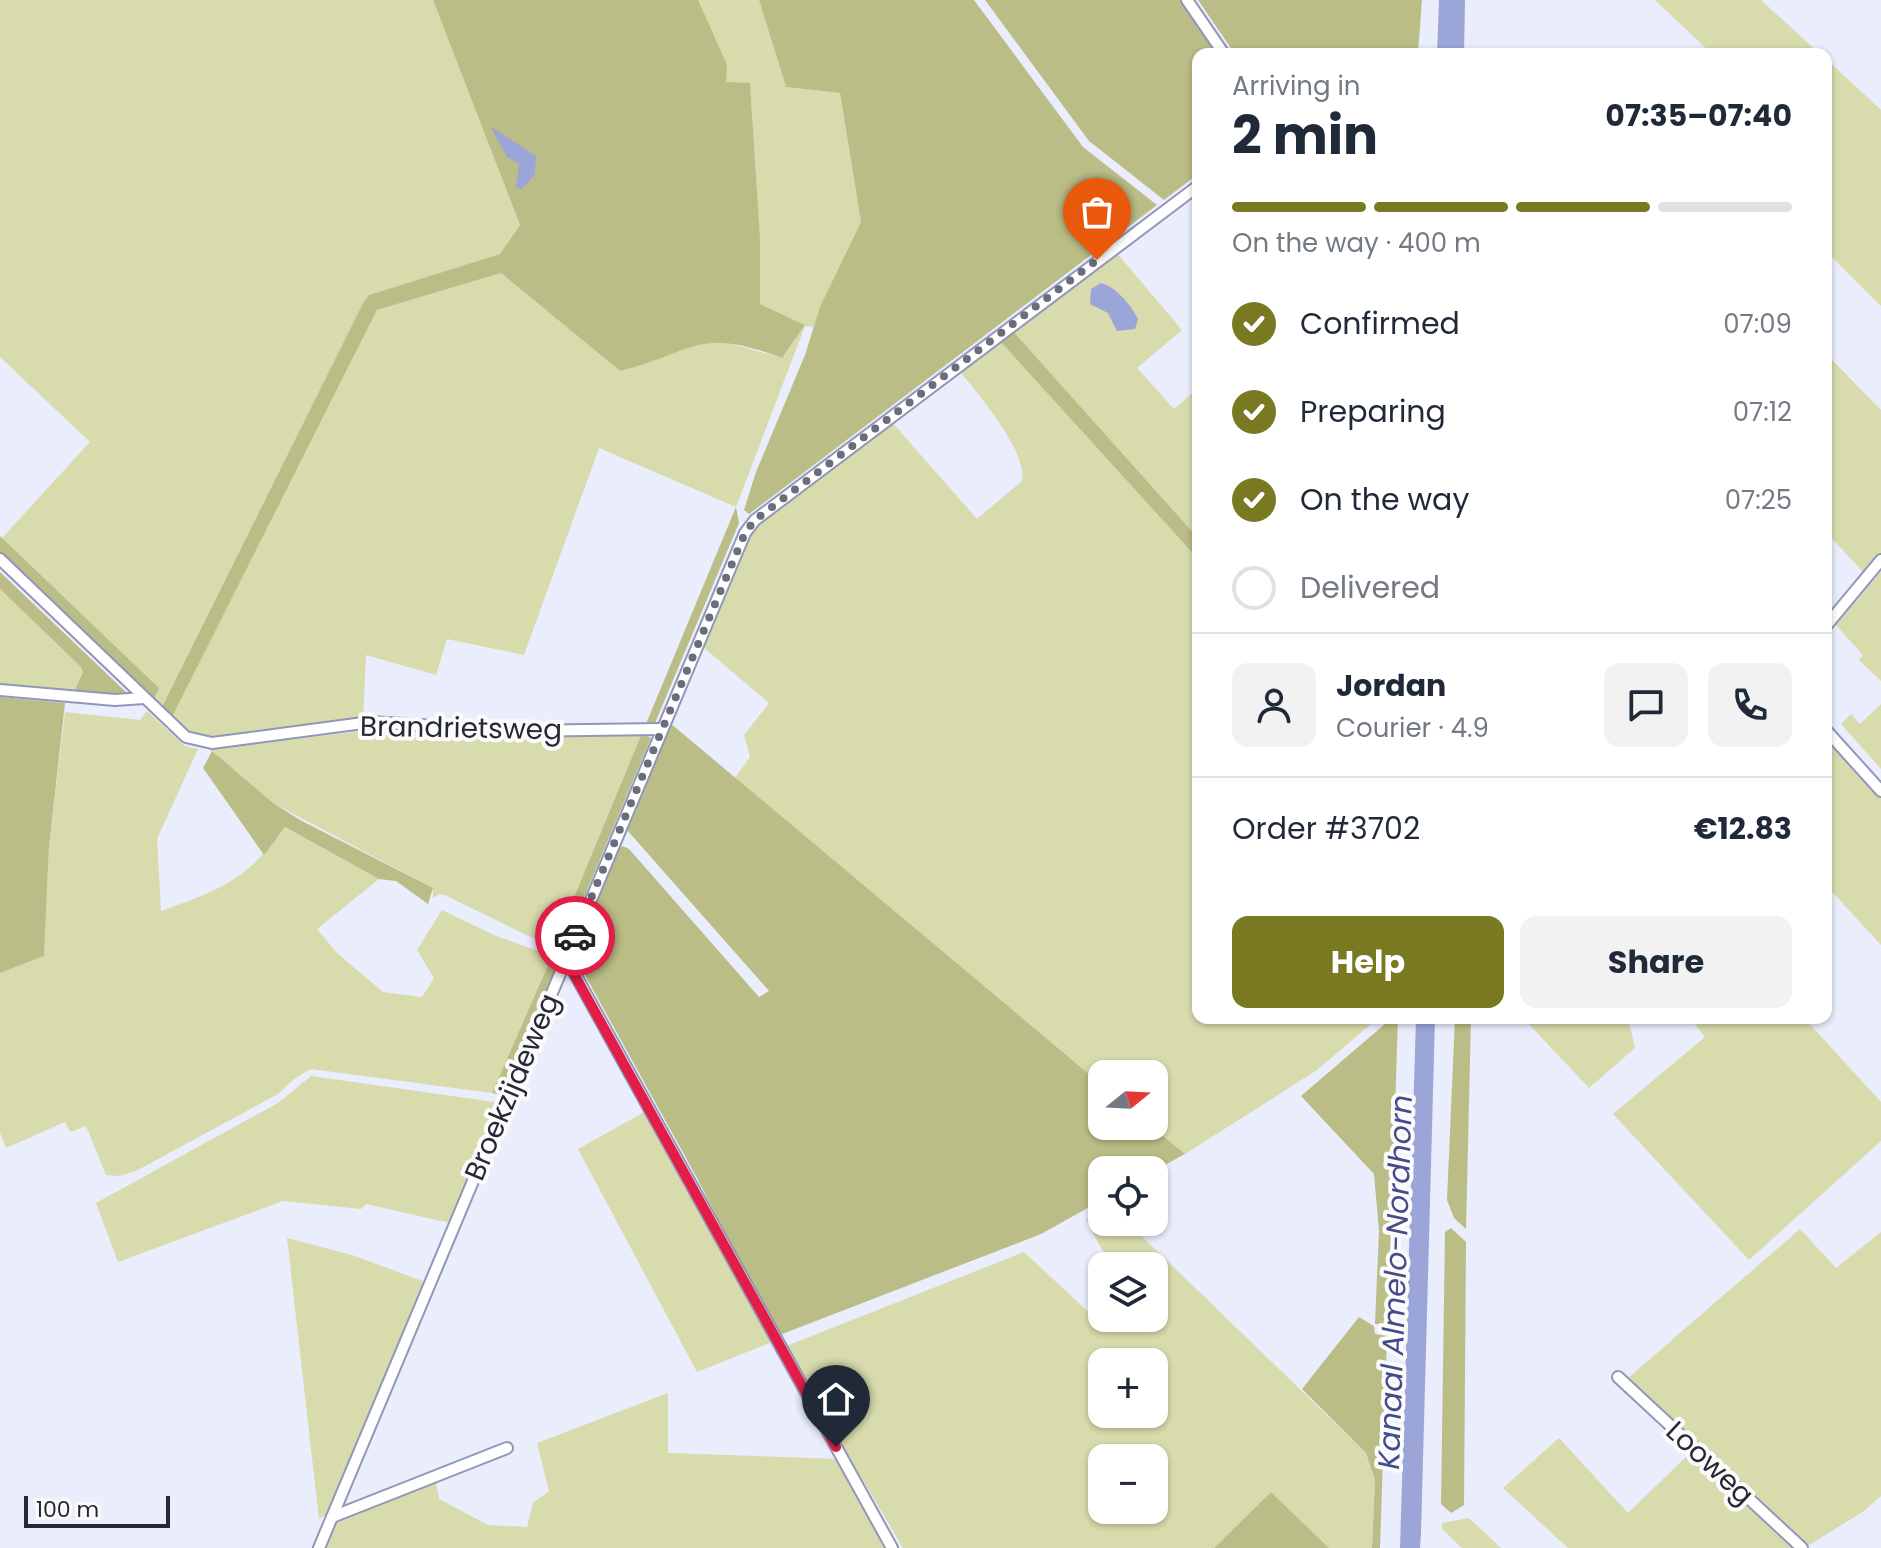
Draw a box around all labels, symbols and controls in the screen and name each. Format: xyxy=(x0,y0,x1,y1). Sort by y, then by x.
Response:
text: Arriving in xyxy=(1232,68,1361,104)
text: 07:35–07:40 xyxy=(1605,94,1792,137)
text: 2 min xyxy=(1232,99,1378,172)
pin xyxy=(1063,178,1131,260)
icon: bag xyxy=(1075,190,1119,234)
text: On the way · 400 m xyxy=(1232,225,1481,261)
icon: check xyxy=(1232,302,1276,346)
text: Confirmed xyxy=(1300,302,1460,345)
text: 07:09 xyxy=(1723,306,1792,342)
icon: check xyxy=(1232,390,1276,434)
text: Preparing xyxy=(1300,390,1446,433)
text: 07:12 xyxy=(1733,394,1792,430)
icon: check xyxy=(1232,478,1276,522)
text: On the way xyxy=(1300,478,1469,521)
text: 07:25 xyxy=(1725,482,1792,518)
text: Delivered xyxy=(1300,566,1440,609)
button: person xyxy=(1232,663,1316,747)
button: chat xyxy=(1604,663,1688,747)
button: phone xyxy=(1708,663,1792,747)
text: Jordan xyxy=(1336,664,1446,707)
street label: Brandrietsweg xyxy=(360,707,562,749)
text: Courier · 4.9 xyxy=(1336,710,1489,746)
text: Order #3702 xyxy=(1232,807,1420,850)
text: €12.83 xyxy=(1694,807,1792,850)
courier xyxy=(535,896,615,976)
icon: car xyxy=(553,914,597,958)
button: Help xyxy=(1232,916,1504,1008)
button: Share xyxy=(1520,916,1792,1008)
street label: Broekzijdeweg xyxy=(455,988,569,1186)
north arrow xyxy=(1088,1060,1168,1140)
map controls xyxy=(1088,1060,1168,1524)
water label: Kanaal Almelo-Nordhorn xyxy=(1367,1094,1423,1470)
button: locate xyxy=(1088,1156,1168,1236)
button: layers xyxy=(1088,1252,1168,1332)
button: + xyxy=(1088,1348,1168,1428)
pin xyxy=(802,1365,870,1447)
icon: home xyxy=(814,1377,858,1421)
street label: Looweg xyxy=(1658,1412,1762,1514)
button: − xyxy=(1088,1444,1168,1524)
scale bar xyxy=(24,1492,170,1528)
text: 100 m xyxy=(36,1494,99,1525)

